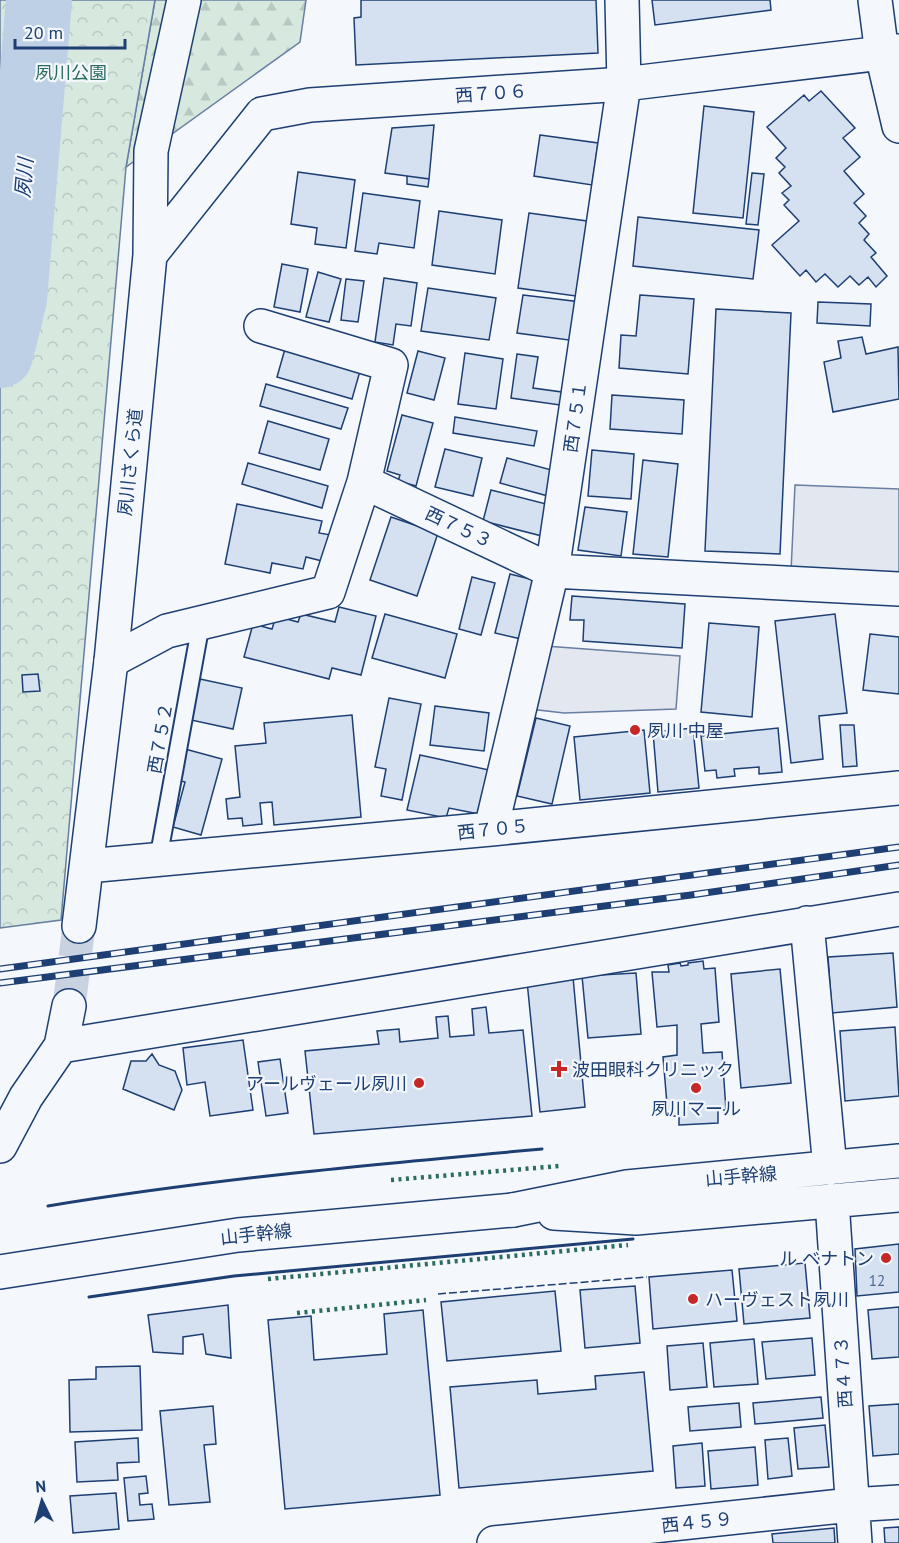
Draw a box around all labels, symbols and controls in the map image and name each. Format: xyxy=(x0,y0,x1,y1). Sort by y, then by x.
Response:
scale bar xyxy=(15,12,124,50)
text: 20 m xyxy=(24,21,63,44)
park label: 夙川公園 xyxy=(35,61,107,84)
street label: 西７０６ xyxy=(454,79,528,107)
water label: 夙川 xyxy=(9,155,39,199)
street label: 西７５１ xyxy=(559,380,591,454)
street label: 夙川さくら道 xyxy=(113,407,147,517)
street label: 西７５３ xyxy=(422,501,496,553)
street label: 西７５２ xyxy=(142,701,178,775)
place label: 夙川 中屋 xyxy=(647,719,724,742)
marker: 夙川 中屋 xyxy=(628,723,642,737)
street label: 西７０５ xyxy=(456,814,530,844)
place label: 波田眼科クリニック xyxy=(572,1058,734,1081)
marker: 波田眼科クリニック xyxy=(550,1060,568,1078)
place label: アールヴェール夙川 xyxy=(246,1072,407,1095)
marker: アールヴェール夙川 xyxy=(412,1076,426,1090)
marker: 夙川マール xyxy=(689,1081,703,1095)
place label: 夙川マール xyxy=(651,1097,741,1120)
street label: 山手幹線 xyxy=(704,1161,778,1191)
street label: 山手幹線 xyxy=(219,1219,293,1249)
place label: ル ベナトン xyxy=(779,1247,874,1270)
marker: ル ベナトン xyxy=(879,1251,893,1265)
house number: 12 xyxy=(869,1271,885,1290)
place label: ハーヴェスト夙川 xyxy=(705,1288,849,1311)
marker: ハーヴェスト夙川 xyxy=(686,1292,700,1306)
street label: 西４７３ xyxy=(829,1335,857,1409)
north arrow xyxy=(12,1471,72,1531)
text: N xyxy=(35,1476,47,1496)
street label: 西４５９ xyxy=(660,1507,734,1537)

